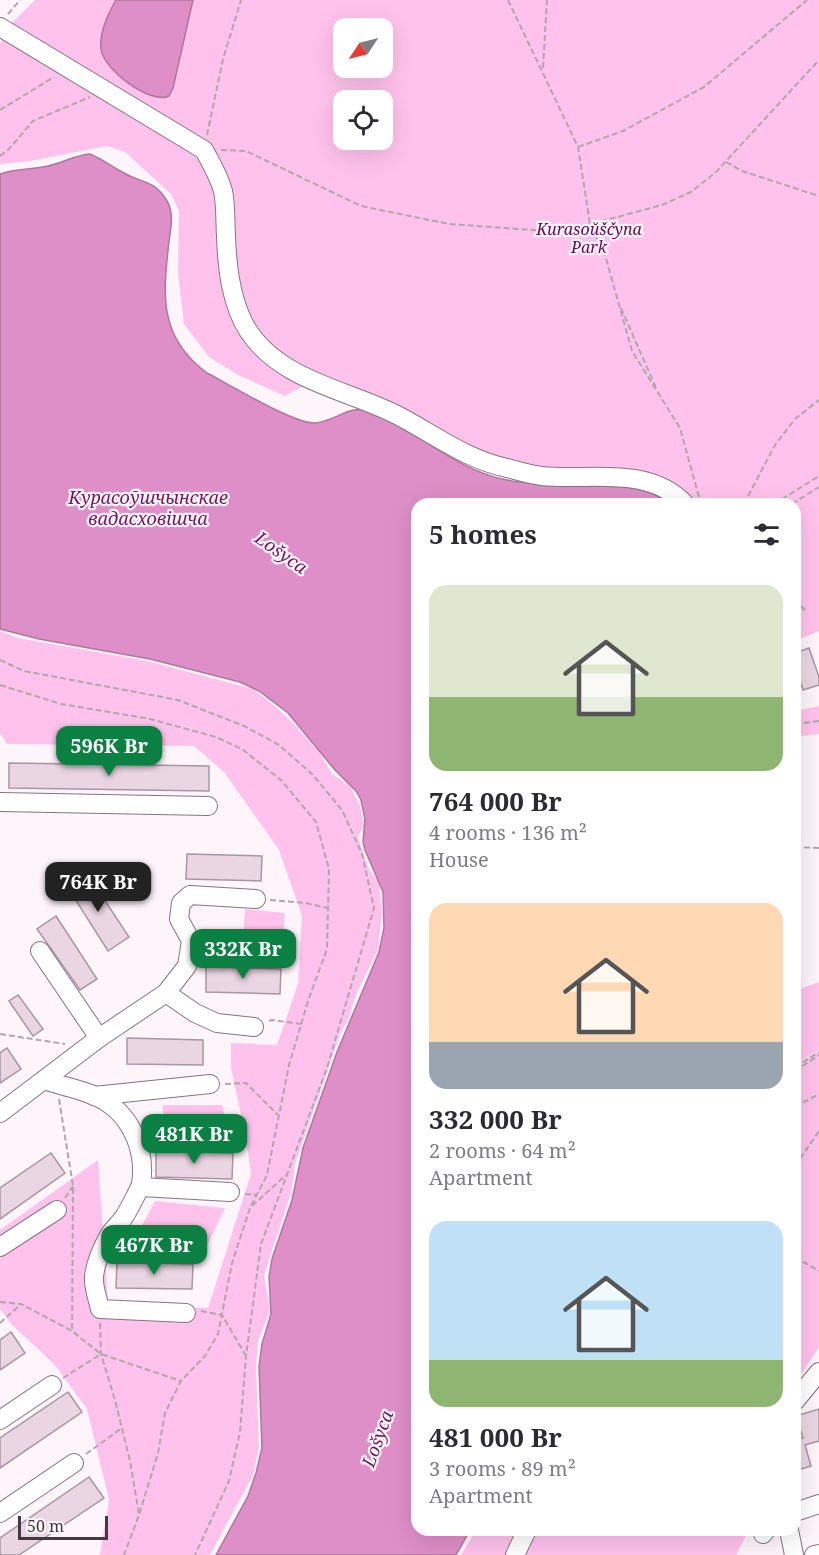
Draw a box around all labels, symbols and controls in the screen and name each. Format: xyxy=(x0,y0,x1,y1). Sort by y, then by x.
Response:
north arrow xyxy=(333,18,393,78)
map controls xyxy=(333,18,393,150)
button: locate xyxy=(333,90,393,150)
park label: Kurasoŭščyna Park xyxy=(535,218,643,258)
water label: Курасоўшчынскае вадасховішча xyxy=(67,485,228,530)
text: 5 homes xyxy=(429,516,537,552)
icon: filters xyxy=(750,518,783,551)
water label: Lošyca xyxy=(250,525,313,579)
icon: home xyxy=(552,624,660,732)
pin: 596K Br xyxy=(54,726,164,777)
text: 596K Br xyxy=(70,732,148,759)
text: 764 000 Br xyxy=(429,783,562,819)
text: 4 rooms · 136 m² xyxy=(429,819,587,846)
text: House xyxy=(429,846,489,873)
pin: 764K Br xyxy=(43,862,153,913)
text: 764K Br xyxy=(59,868,137,895)
pin: 332K Br xyxy=(188,929,298,980)
text: 332K Br xyxy=(204,935,282,962)
icon: home xyxy=(552,942,660,1050)
text: 332 000 Br xyxy=(429,1101,562,1137)
pin: 481K Br xyxy=(139,1114,249,1165)
text: 481K Br xyxy=(155,1120,233,1147)
text: 2 rooms · 64 m² xyxy=(429,1137,576,1164)
text: Apartment xyxy=(429,1164,533,1191)
pin: 467K Br xyxy=(99,1225,209,1276)
text: 467K Br xyxy=(115,1231,193,1258)
icon: home xyxy=(552,1260,660,1368)
water label: Lošyca xyxy=(355,1406,399,1471)
text: 481 000 Br xyxy=(429,1419,562,1455)
text: 3 rooms · 89 m² xyxy=(429,1455,576,1482)
text: Apartment xyxy=(429,1482,533,1509)
scale bar xyxy=(18,1513,108,1540)
text: 50 m xyxy=(27,1515,64,1537)

